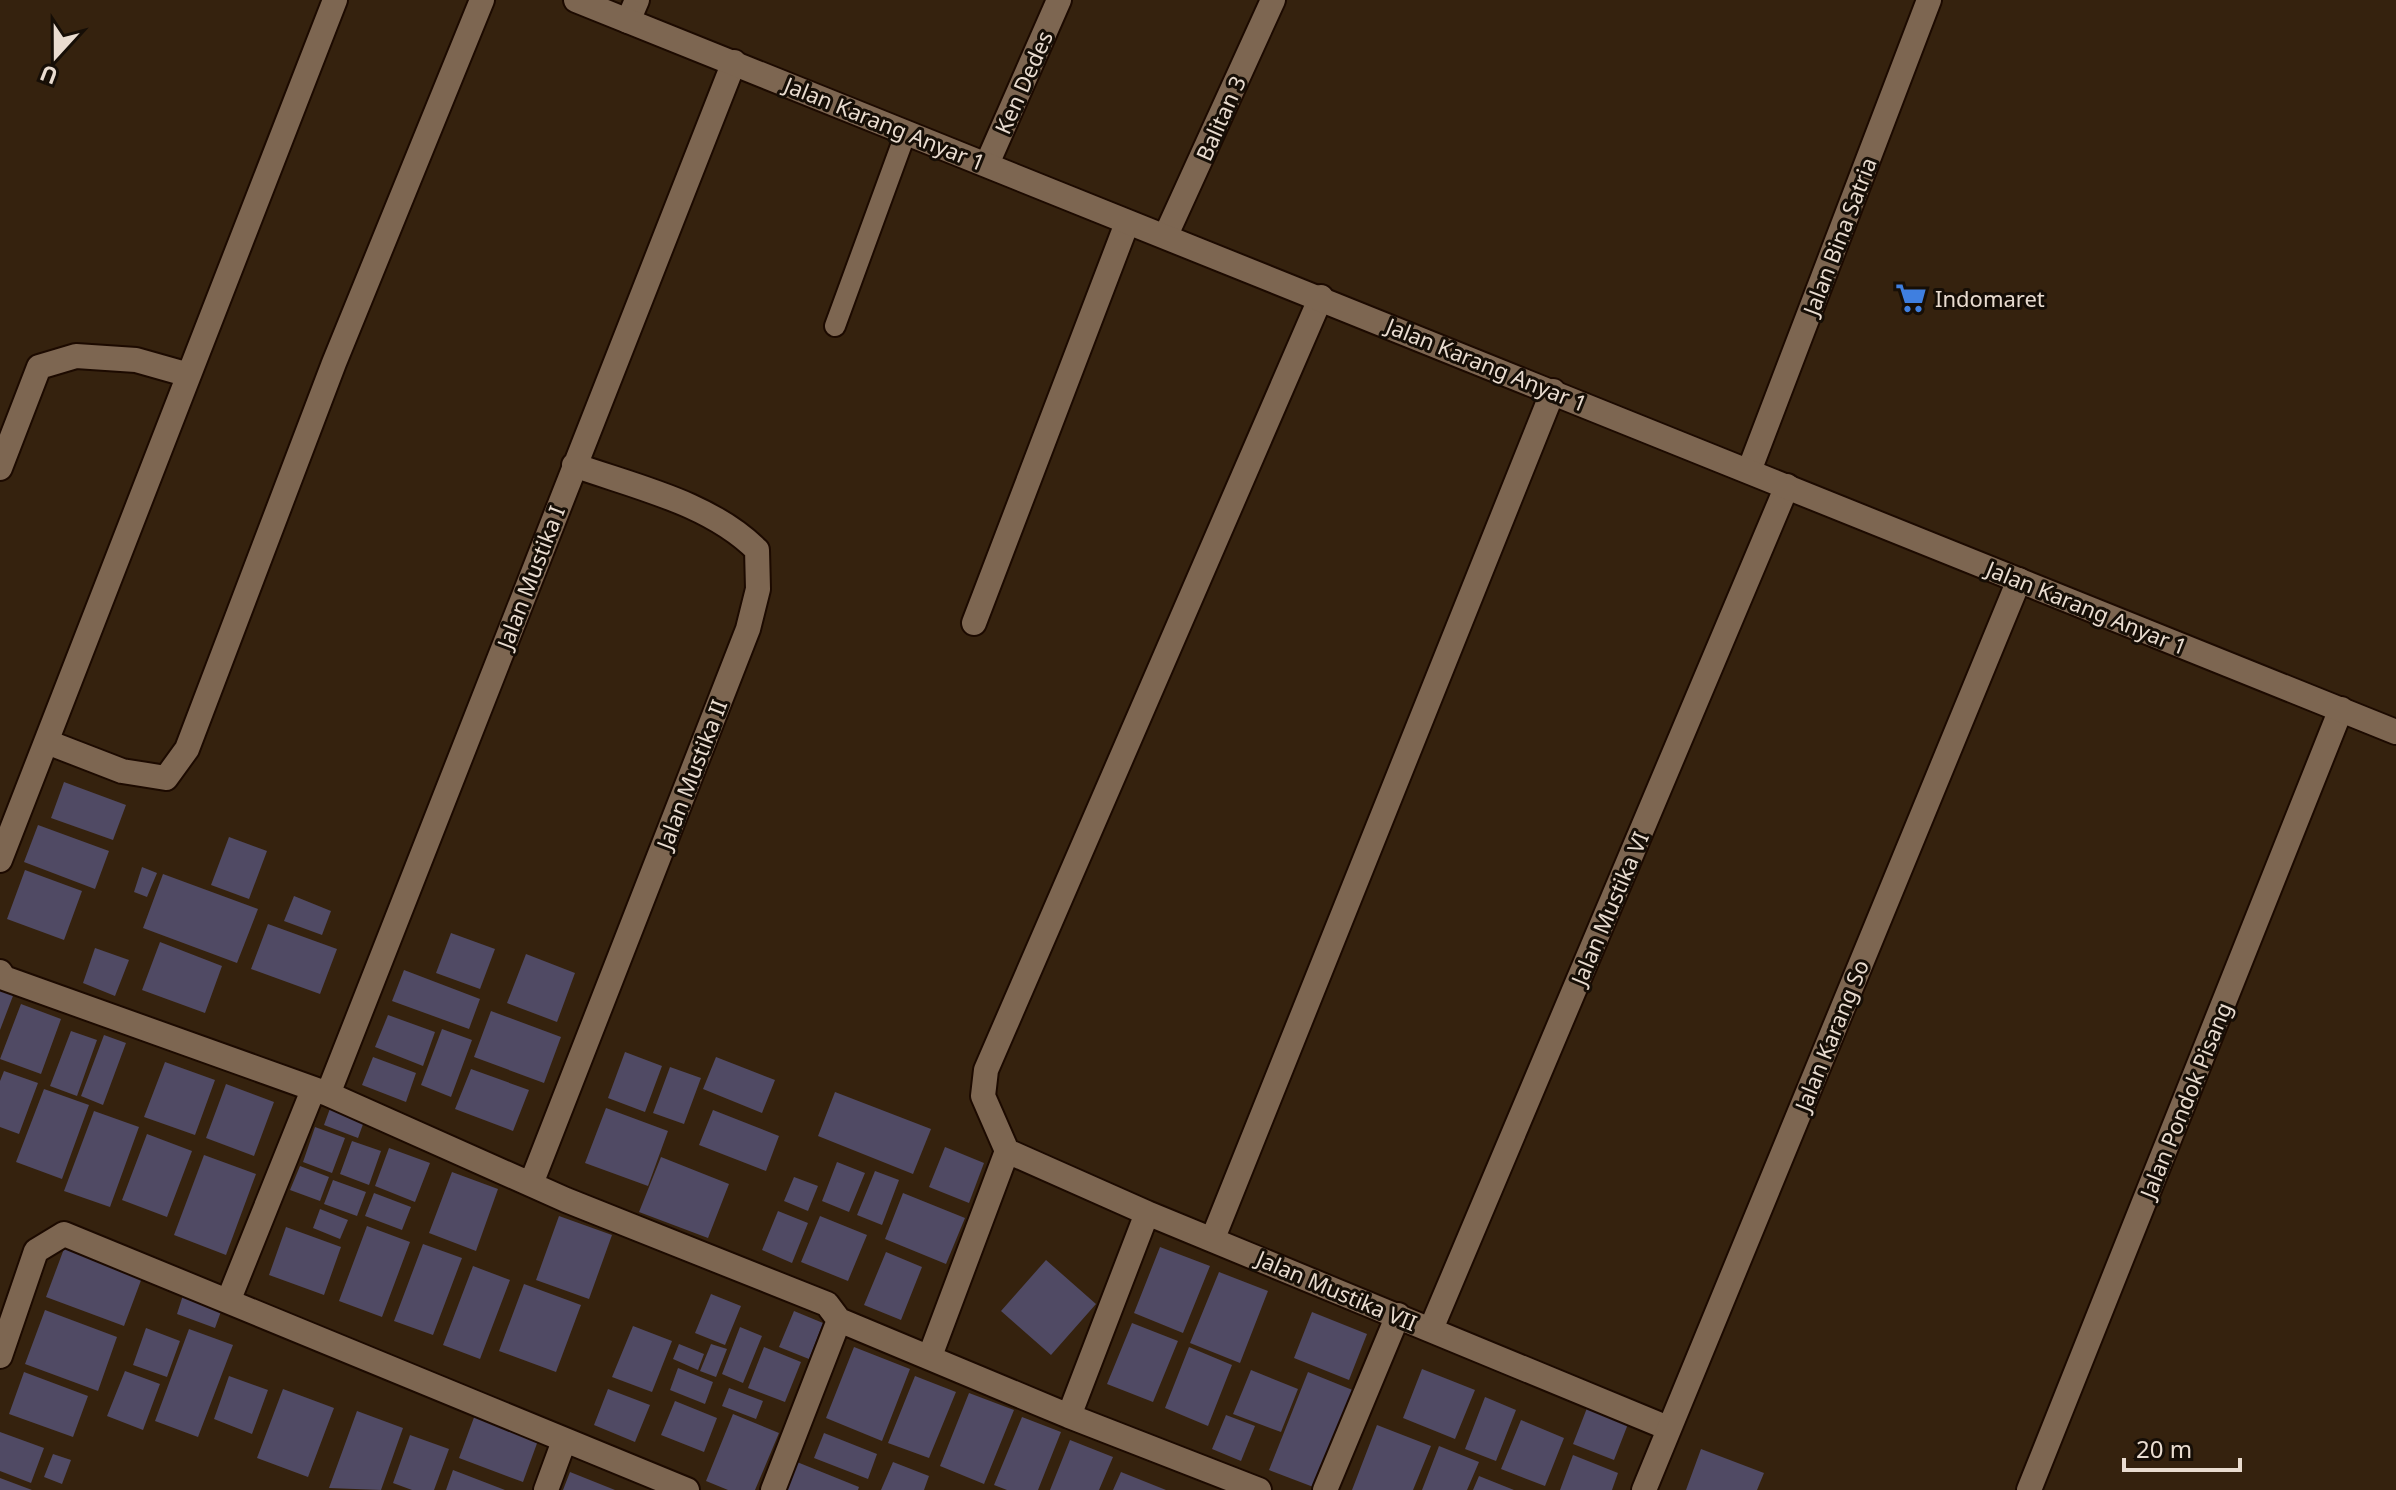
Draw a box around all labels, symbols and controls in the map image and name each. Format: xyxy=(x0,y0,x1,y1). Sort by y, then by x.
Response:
north arrow xyxy=(16,16,96,96)
street label: Ken Dedes xyxy=(987,26,1059,138)
text: U xyxy=(35,59,62,93)
street label: Jalan Karang Anyar 1 xyxy=(778,68,990,177)
street label: Balitan 3 xyxy=(1188,71,1252,165)
street label: Jalan Bina Satria xyxy=(1794,153,1883,321)
supermarket icon: Indomaret xyxy=(1894,281,1928,315)
place label: Indomaret xyxy=(1935,283,2045,313)
street label: Jalan Karang Anyar 1 xyxy=(1380,309,1592,418)
street label: Jalan Mustika I xyxy=(488,501,571,655)
street label: Jalan Karang Anyar 1 xyxy=(1980,552,2192,661)
street label: Jalan Mustika II xyxy=(648,695,733,855)
street label: Jalan Mustika VI xyxy=(1562,827,1655,991)
street label: Jalan Karang So xyxy=(1786,955,1875,1117)
street label: Jalan Pondok Pisang xyxy=(2131,997,2238,1204)
street label: Jalan Mustika VII xyxy=(1250,1242,1422,1337)
scale bar xyxy=(2124,1422,2240,1472)
text: 20 m xyxy=(2136,1432,2192,1465)

